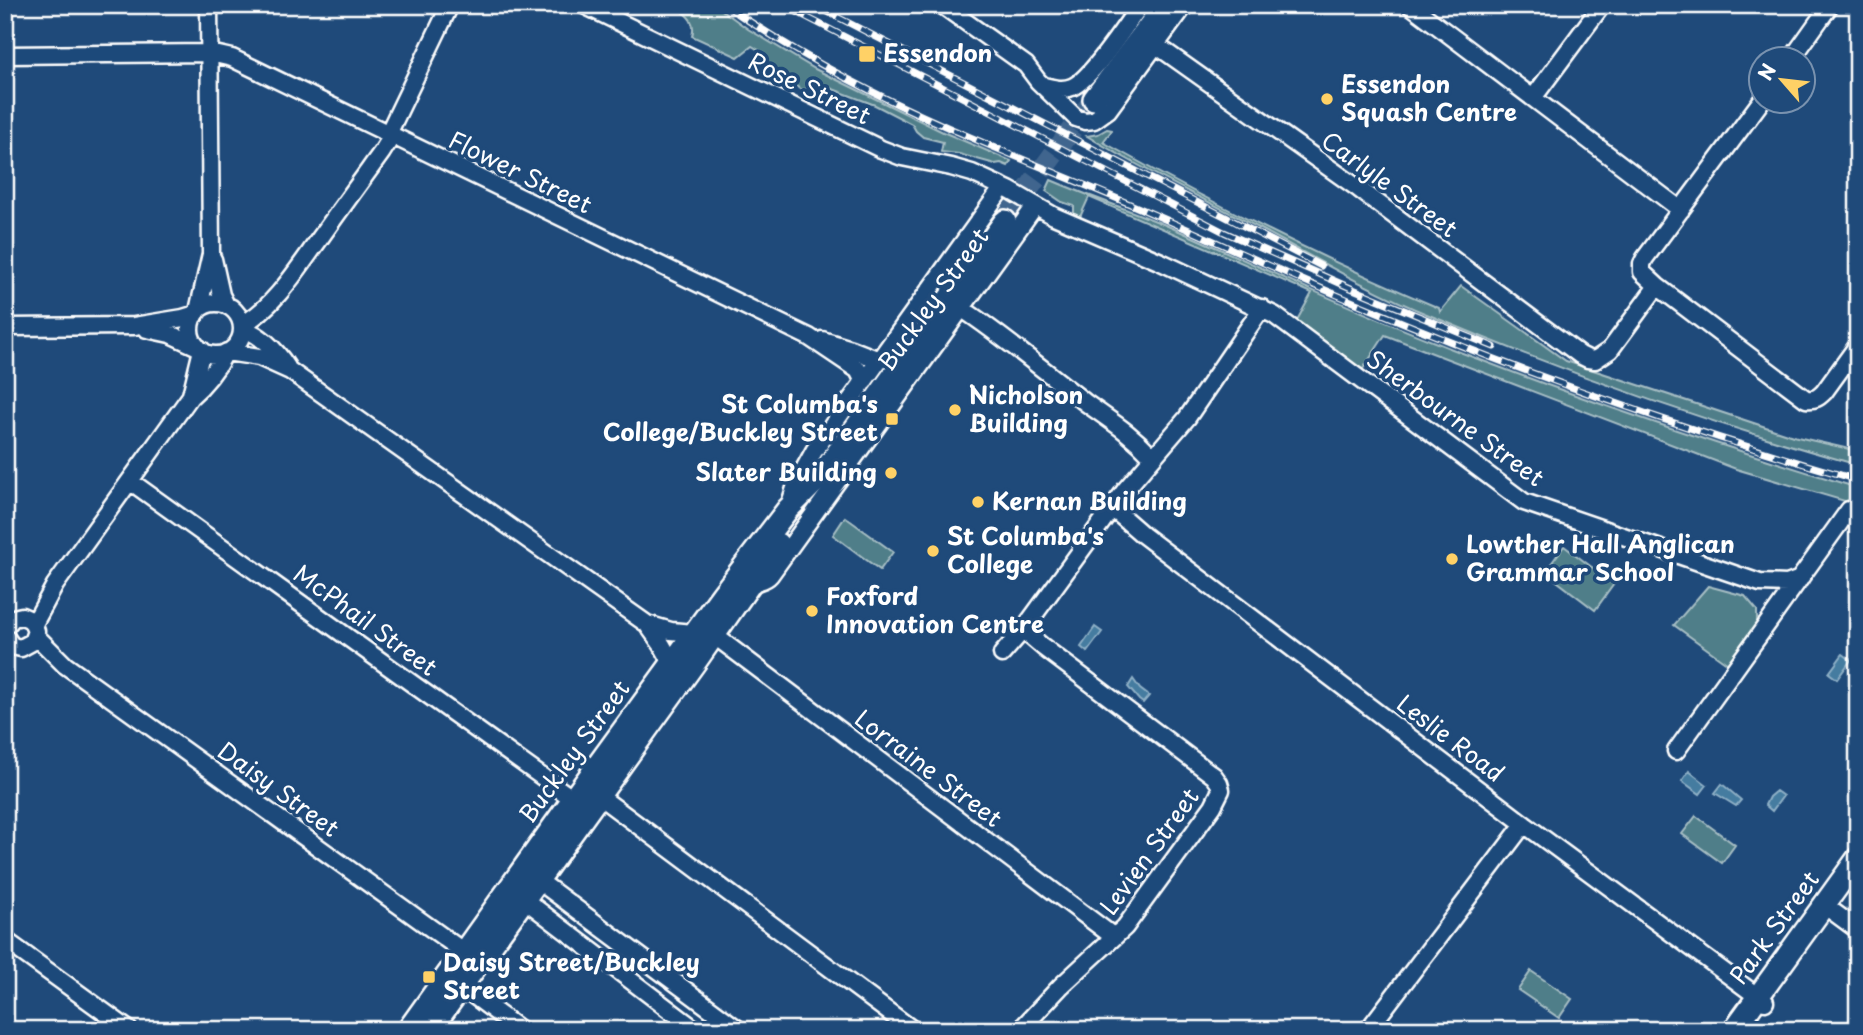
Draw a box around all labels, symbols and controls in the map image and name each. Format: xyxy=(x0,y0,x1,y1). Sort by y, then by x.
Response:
place label: Essendon xyxy=(883,34,992,70)
street label: Rose Street xyxy=(742,42,878,133)
marker: Essendon xyxy=(857,44,877,64)
north arrow xyxy=(1748,46,1818,116)
text: N xyxy=(1750,58,1782,85)
place label: Essendon Squash Centre xyxy=(1341,65,1517,129)
marker: Essendon Squash Centre xyxy=(1319,91,1335,107)
street label: Flower Street xyxy=(443,121,599,222)
street label: Carlyle Street xyxy=(1315,122,1466,245)
street label: Buckley Street xyxy=(868,220,997,378)
street label: Sherbourne Street xyxy=(1360,341,1553,494)
place label: Nicholson Building xyxy=(969,376,1083,440)
place label: St Columba's College/Buckley Street xyxy=(603,385,878,449)
marker: Nicholson Building xyxy=(947,402,963,418)
marker: St Columba's College/Buckley Street xyxy=(884,411,900,427)
place label: Slater Building xyxy=(695,453,877,489)
marker: Slater Building xyxy=(883,465,899,481)
place label: Kernan Building xyxy=(992,482,1187,518)
marker: Kernan Building xyxy=(970,494,986,510)
place label: St Columba's College xyxy=(947,517,1104,581)
place label: Lowther Hall Anglican Grammar School xyxy=(1466,525,1735,589)
marker: St Columba's College xyxy=(925,543,941,559)
marker: Lowther Hall Anglican Grammar School xyxy=(1444,551,1460,567)
street label: McPhail Street xyxy=(287,555,446,684)
place label: Foxford Innovation Centre xyxy=(826,577,1044,641)
marker: Foxford Innovation Centre xyxy=(804,603,820,619)
street label: Buckley Street xyxy=(509,672,638,830)
street label: Leslie Road xyxy=(1390,685,1513,790)
street label: Lorraine Street xyxy=(848,700,1011,835)
street label: Daisy Street xyxy=(211,732,348,845)
street label: Levien Street xyxy=(1090,780,1207,922)
street label: Park Street xyxy=(1720,863,1827,991)
place label: Daisy Street/Buckley Street xyxy=(443,943,700,1007)
marker: Daisy Street/Buckley Street xyxy=(421,969,437,985)

